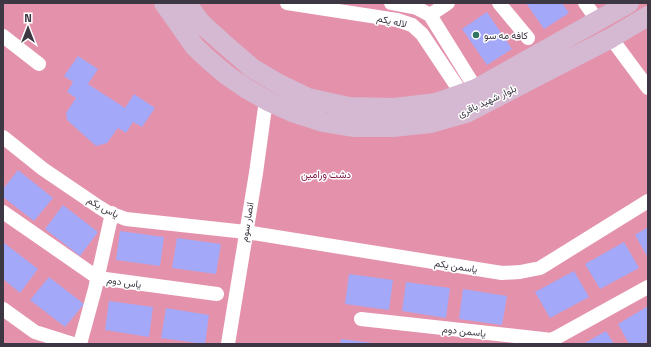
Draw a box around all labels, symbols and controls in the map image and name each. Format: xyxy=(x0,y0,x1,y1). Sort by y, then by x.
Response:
north arrow xyxy=(8,8,48,48)
text: N xyxy=(24,10,32,26)
street label: لاله یکم xyxy=(375,10,409,32)
place label: کافه مه سو xyxy=(484,28,529,43)
marker: کافه مه سو xyxy=(471,30,481,40)
street label: بلوار شهید باقری xyxy=(455,81,519,121)
park label: دشت ورامین xyxy=(301,167,351,182)
street label: یاس یکم xyxy=(84,192,122,222)
street label: انصار سوم xyxy=(236,201,258,243)
street label: یاسمن یکم xyxy=(433,255,479,277)
street label: یاس دوم xyxy=(106,272,142,292)
street label: یاسمن دوم xyxy=(441,321,487,341)

